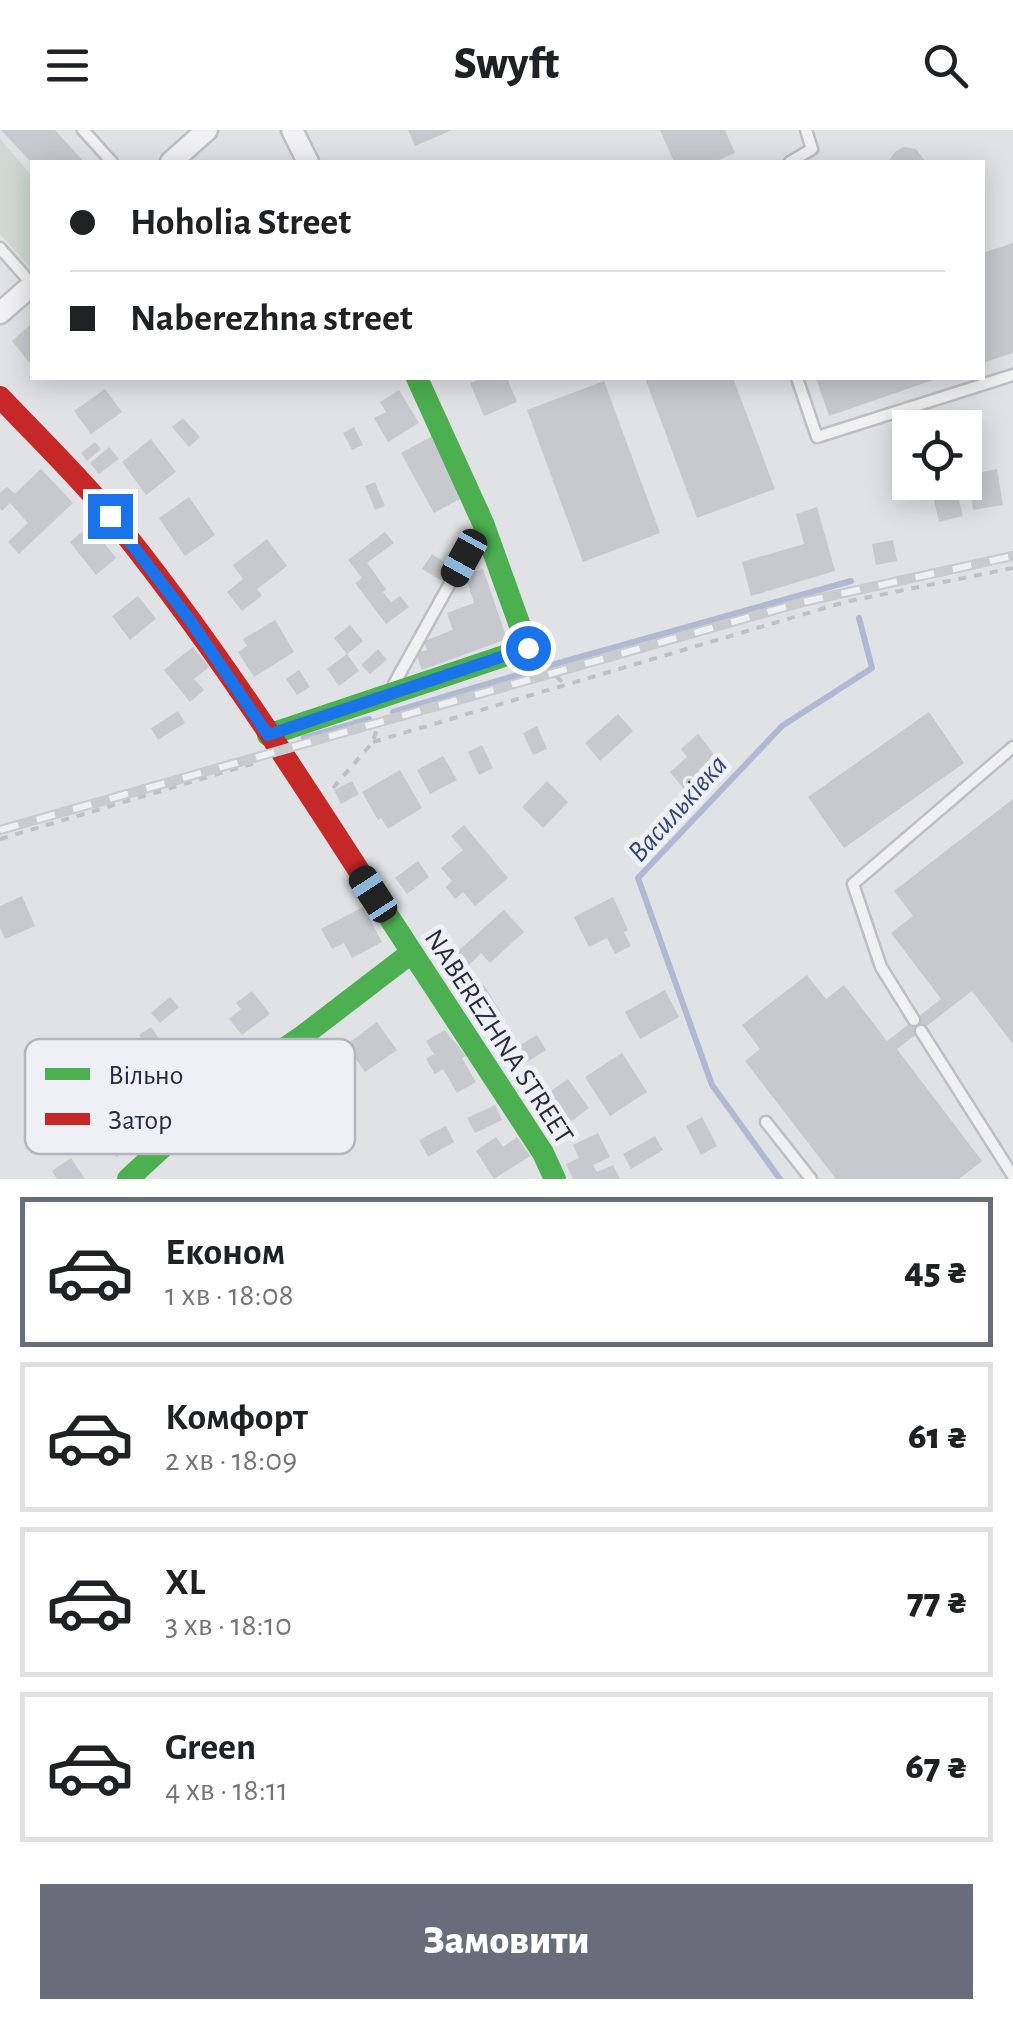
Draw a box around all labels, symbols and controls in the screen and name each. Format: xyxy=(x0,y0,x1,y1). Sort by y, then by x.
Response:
icon: menu xyxy=(40,38,95,93)
icon: search xyxy=(918,38,973,93)
text: Swyft xyxy=(454,42,559,87)
text: Hoholia Street xyxy=(130,204,351,242)
text: Naberezhna street xyxy=(130,300,413,338)
map controls xyxy=(892,410,982,500)
button: locate xyxy=(892,410,982,500)
route end xyxy=(88,494,133,539)
car xyxy=(436,524,492,592)
route start xyxy=(506,626,551,671)
water label: Васильківка xyxy=(622,749,733,868)
car xyxy=(344,861,402,927)
street label: NABEREZHNA STREET xyxy=(419,925,578,1150)
legend xyxy=(25,1039,355,1154)
text: Вільно xyxy=(108,1062,183,1090)
text: Затор xyxy=(108,1107,172,1135)
icon: car xyxy=(45,1227,135,1317)
text: Економ xyxy=(165,1234,285,1272)
text: 45 ₴ xyxy=(904,1253,968,1291)
text: 1 хв · 18:08 xyxy=(165,1279,294,1311)
icon: car xyxy=(45,1392,135,1482)
text: Комфорт xyxy=(165,1399,308,1437)
text: 61 ₴ xyxy=(908,1418,968,1456)
text: 2 хв · 18:09 xyxy=(165,1444,297,1476)
icon: car xyxy=(45,1557,135,1647)
text: XL xyxy=(165,1564,205,1602)
text: 77 ₴ xyxy=(907,1583,968,1621)
text: 3 хв · 18:10 xyxy=(165,1609,292,1641)
icon: car xyxy=(45,1722,135,1812)
text: Green xyxy=(165,1729,256,1767)
text: 67 ₴ xyxy=(905,1748,968,1786)
text: 4 хв · 18:11 xyxy=(165,1774,288,1806)
button: Замовити xyxy=(40,1884,973,1999)

